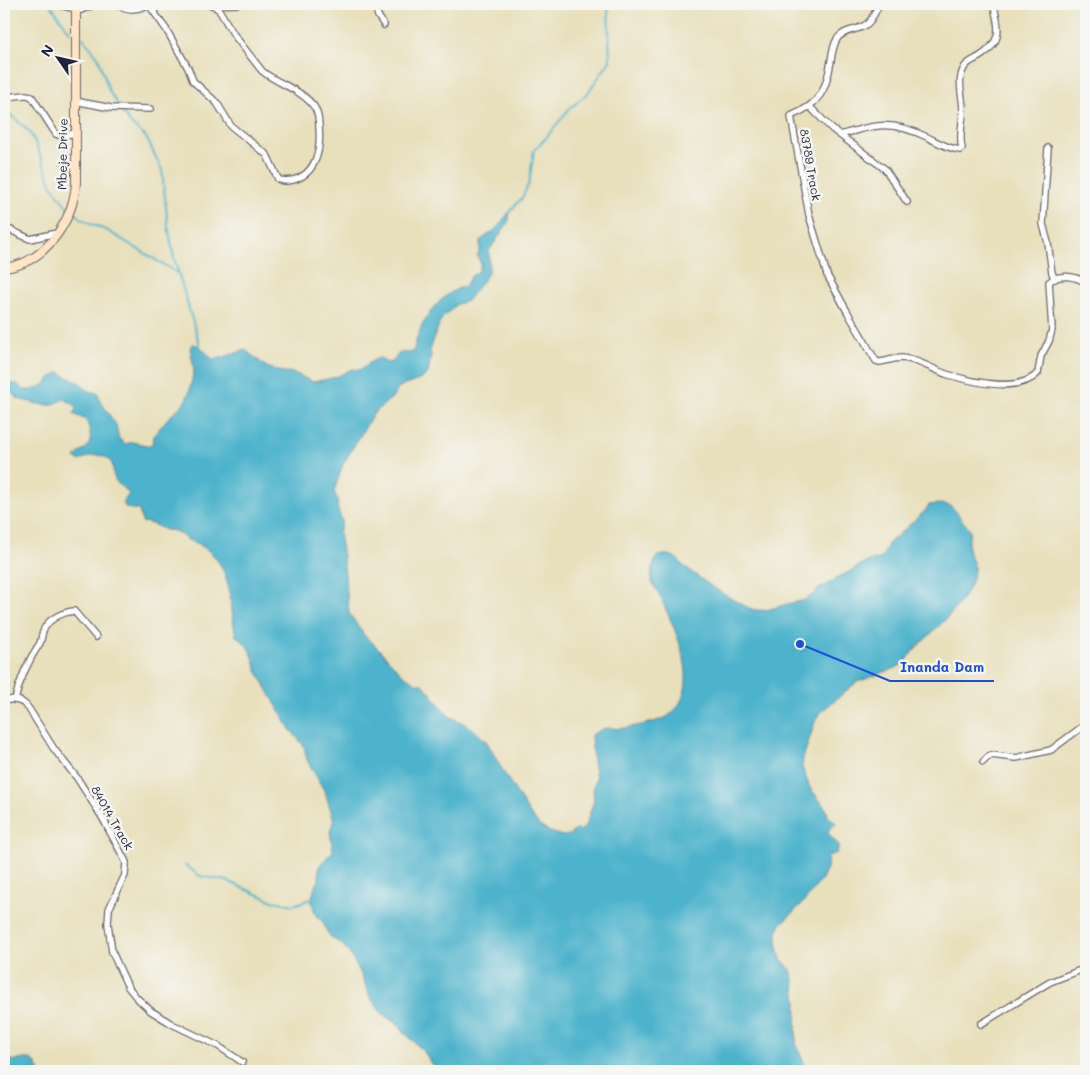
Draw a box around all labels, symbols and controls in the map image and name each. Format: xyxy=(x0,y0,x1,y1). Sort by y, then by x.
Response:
north arrow xyxy=(32,32,82,82)
text: N xyxy=(36,41,58,60)
street label: Mbeje Drive xyxy=(53,118,71,190)
street label: 83789 Track xyxy=(797,128,825,202)
callout: Inanda Dam xyxy=(890,652,994,681)
text: Inanda Dam xyxy=(900,657,984,676)
street label: 84014 Track xyxy=(88,783,138,852)

